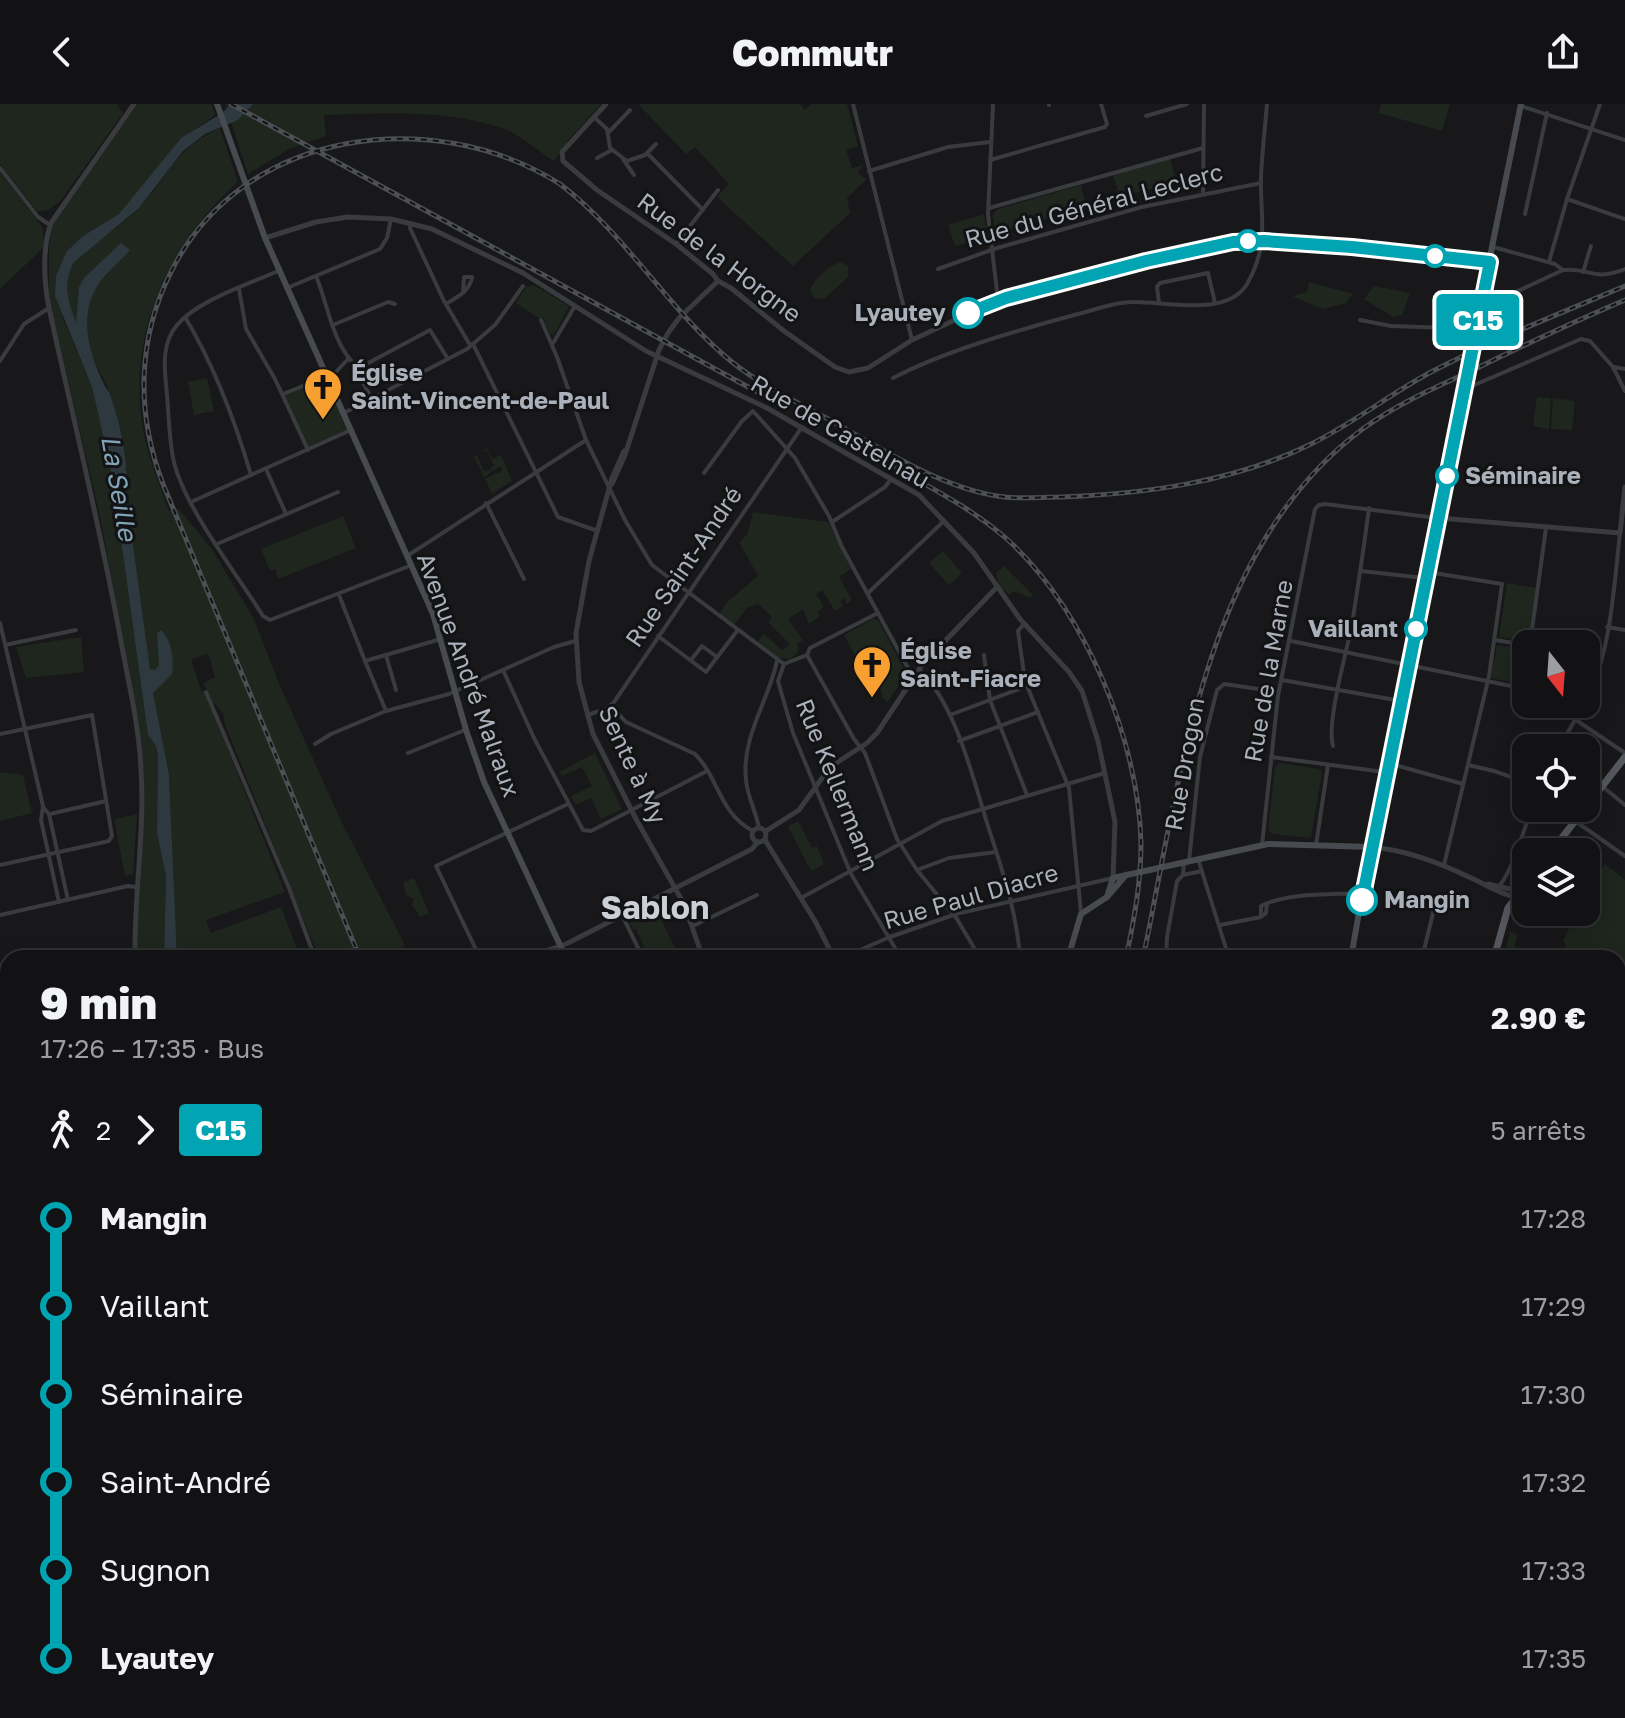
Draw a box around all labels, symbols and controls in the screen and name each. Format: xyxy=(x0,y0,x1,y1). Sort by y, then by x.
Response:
icon: back xyxy=(40,30,84,74)
icon: share xyxy=(1541,30,1585,74)
text: Commutr xyxy=(732,31,893,74)
street label: Rue du Général Leclerc xyxy=(962,156,1226,253)
street label: Rue de la Horgne xyxy=(632,186,807,328)
unlabelled marker xyxy=(1237,230,1259,252)
unlabelled marker xyxy=(1424,245,1446,267)
line badge: C15 xyxy=(1432,294,1524,346)
place label: Lyautey xyxy=(855,297,947,326)
marker: Lyautey xyxy=(953,298,983,328)
text: C15 xyxy=(1452,303,1504,336)
place label: Église Saint-Vincent-de-Paul xyxy=(351,357,609,414)
church icon: Église Saint-Vincent-de-Paul xyxy=(302,366,344,421)
street label: Rue de Castelnau xyxy=(746,368,935,494)
water label: La Seille xyxy=(95,433,144,545)
place label: Séminaire xyxy=(1465,460,1581,489)
marker: Séminaire xyxy=(1436,465,1458,487)
street label: Rue Saint-André xyxy=(618,481,747,652)
street label: Avenue André Malraux xyxy=(412,548,527,800)
street label: Rue de la Marne xyxy=(1237,577,1298,764)
place label: Vaillant xyxy=(1308,613,1398,642)
marker: Vaillant xyxy=(1405,618,1427,640)
north arrow xyxy=(1512,630,1600,718)
map controls xyxy=(1512,630,1600,926)
place label: Église Saint-Fiacre xyxy=(900,635,1041,692)
church icon: Église Saint-Fiacre xyxy=(851,644,893,699)
street label: Rue Kellermann xyxy=(791,694,886,875)
street label: Rue Drogon xyxy=(1158,695,1209,833)
street label: Sente à My xyxy=(593,701,673,828)
button: locate xyxy=(1512,734,1600,822)
button: layers xyxy=(1512,838,1600,926)
street label: Rue Paul Diacre xyxy=(880,857,1061,934)
place label: Mangin xyxy=(1384,884,1470,913)
marker: Mangin xyxy=(1347,885,1377,915)
district label: Sablon xyxy=(601,888,709,926)
text: 9 min xyxy=(40,976,157,1029)
text: 2.90 € xyxy=(1491,1000,1586,1036)
text: 17:26 – 17:35 · Bus xyxy=(40,1033,264,1064)
icon: walk xyxy=(40,1108,84,1152)
icon: forward xyxy=(123,1108,167,1152)
text: C15 xyxy=(195,1113,246,1146)
text: 2 xyxy=(96,1115,111,1146)
text: 5 arrêts xyxy=(1490,1115,1586,1146)
text: Mangin xyxy=(100,1200,207,1236)
text: 17:28 xyxy=(1521,1203,1586,1234)
text: Vaillant xyxy=(100,1288,210,1324)
text: 17:29 xyxy=(1521,1291,1586,1322)
text: Séminaire xyxy=(100,1376,243,1412)
text: 17:30 xyxy=(1520,1379,1586,1410)
text: Saint-André xyxy=(100,1464,271,1500)
text: 17:32 xyxy=(1522,1467,1586,1498)
text: Sugnon xyxy=(100,1552,211,1588)
text: 17:33 xyxy=(1521,1555,1586,1586)
text: Lyautey xyxy=(100,1640,214,1676)
text: 17:35 xyxy=(1522,1643,1586,1674)

